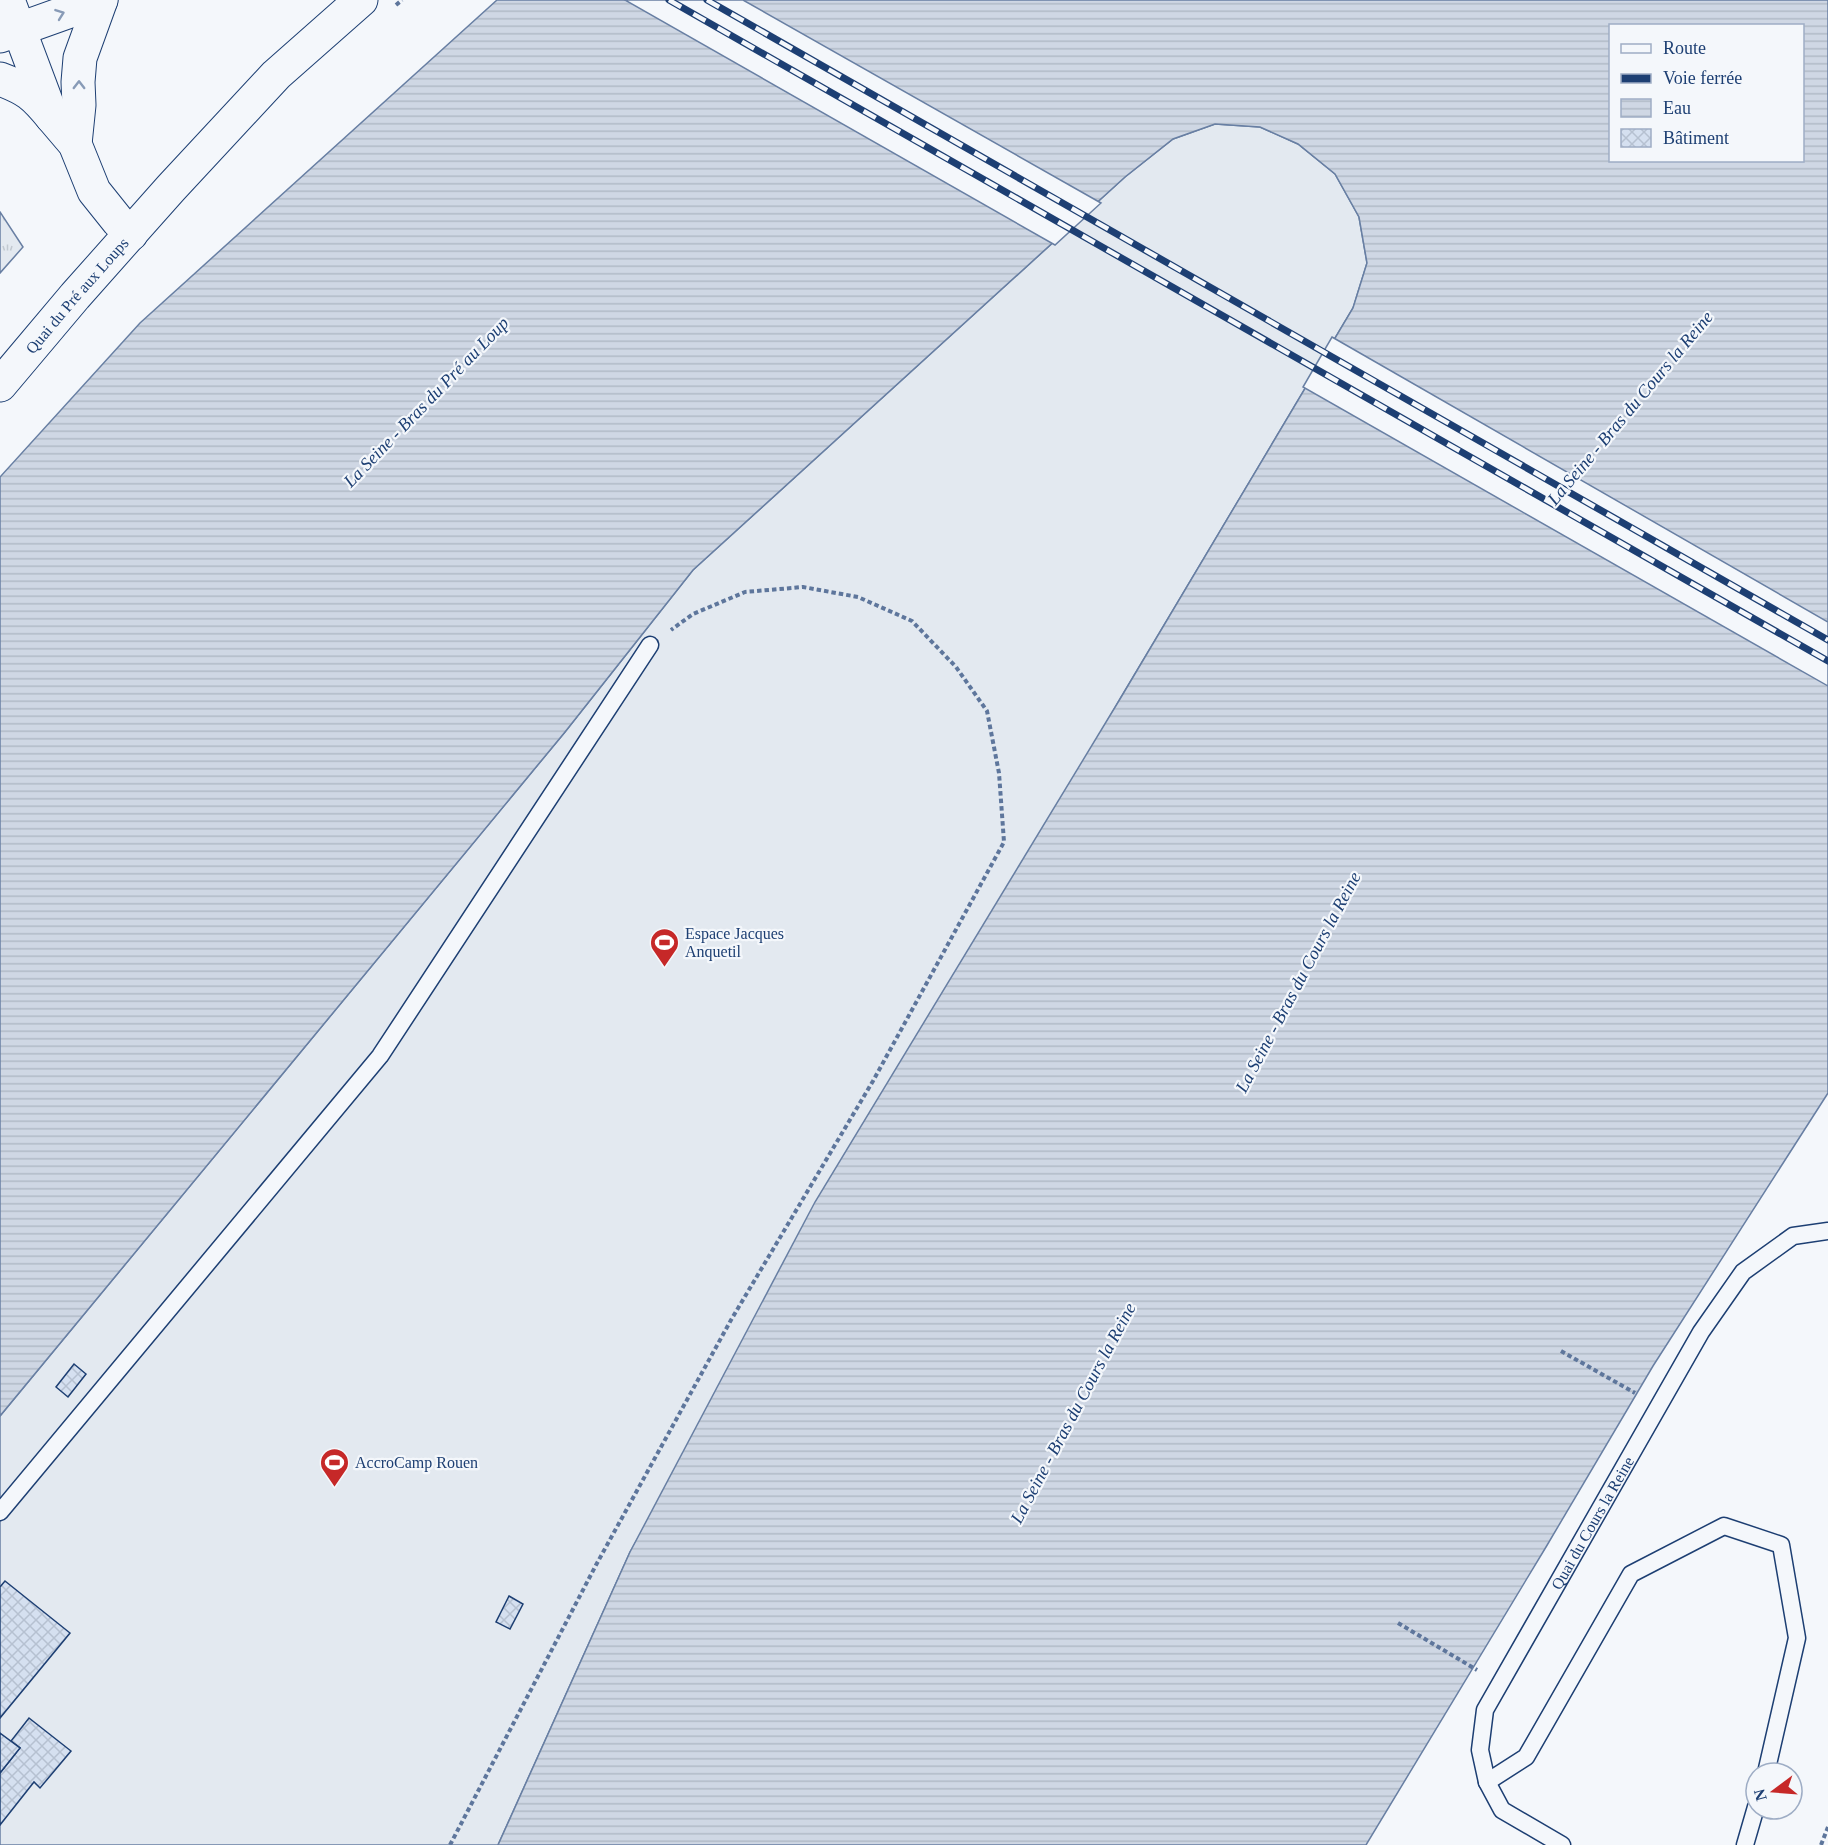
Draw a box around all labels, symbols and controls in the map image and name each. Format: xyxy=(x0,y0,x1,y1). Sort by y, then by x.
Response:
one-way arrow xyxy=(54,9,65,21)
legend xyxy=(1609,24,1804,162)
text: Route xyxy=(1663,38,1706,58)
text: Voie ferrée xyxy=(1663,68,1742,88)
one-way arrow xyxy=(73,81,85,90)
text: Eau xyxy=(1663,98,1691,118)
text: Bâtiment xyxy=(1663,128,1729,148)
street label: Quai du Pré aux Loups xyxy=(22,234,131,357)
water label: La Seine - Bras du Cours la Reine xyxy=(1542,307,1717,510)
water label: La Seine - Bras du Pré au Loup xyxy=(339,313,513,492)
water label: La Seine - Bras du Cours la Reine xyxy=(1231,868,1365,1096)
place label: Espace Jacques Anquetil xyxy=(685,925,784,961)
sports icon: Espace Jacques Anquetil xyxy=(648,926,680,968)
water label: La Seine - Bras du Cours la Reine xyxy=(1006,1299,1140,1527)
sports icon: AccroCamp Rouen xyxy=(318,1446,350,1488)
street label: Quai du Cours la Reine xyxy=(1547,1453,1637,1592)
place label: AccroCamp Rouen xyxy=(355,1454,478,1472)
north arrow xyxy=(1744,1761,1804,1821)
text: N xyxy=(1750,1787,1770,1803)

